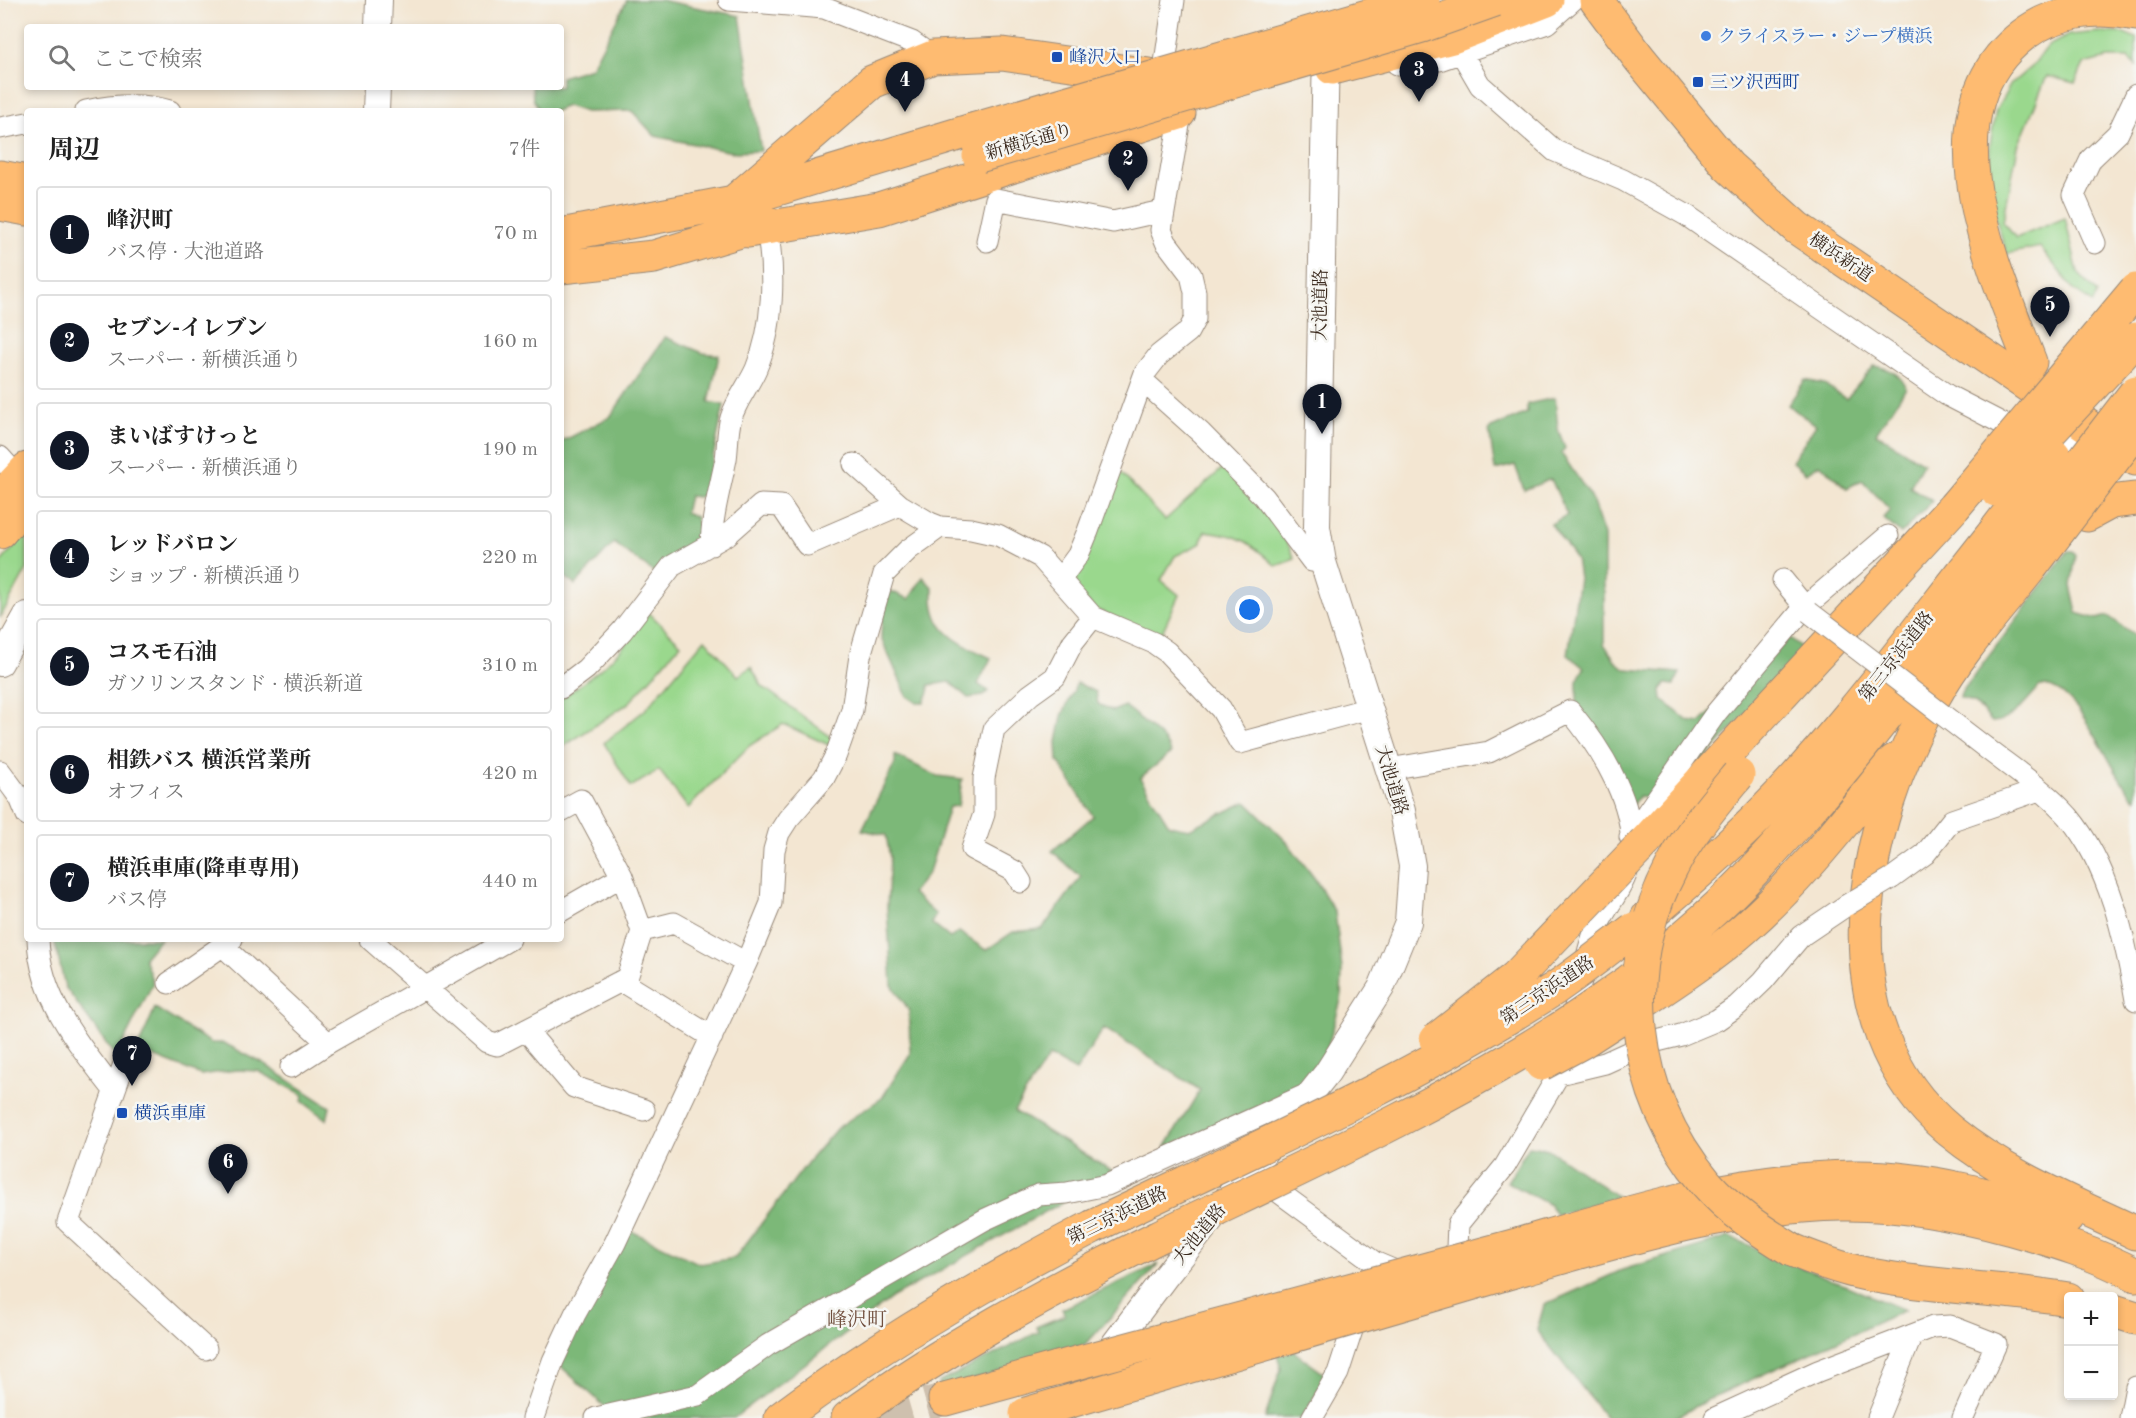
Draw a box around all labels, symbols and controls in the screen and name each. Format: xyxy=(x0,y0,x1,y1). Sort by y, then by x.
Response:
search box xyxy=(24,24,564,90)
place label: クライスラー・ジープ横浜 xyxy=(1718,26,1932,46)
marker: クライスラー・ジープ横浜 xyxy=(1699,29,1713,43)
icon: search xyxy=(45,41,78,74)
place label: 峰沢入口 xyxy=(1069,47,1141,67)
text: ここで検索 xyxy=(93,49,203,71)
marker: 峰沢入口 xyxy=(1050,50,1064,64)
pin: 3 xyxy=(1400,52,1438,102)
pin: 4 xyxy=(886,63,924,112)
place label: 三ツ沢西町 xyxy=(1710,73,1800,92)
marker: 三ツ沢西町 xyxy=(1691,75,1705,89)
street label: 新横浜通り xyxy=(983,119,1075,163)
text: 周辺 xyxy=(48,138,100,164)
text: 7件 xyxy=(508,140,540,160)
pin: 2 xyxy=(1108,142,1148,191)
text: 峰沢町 xyxy=(107,210,173,232)
text: 1 xyxy=(64,224,75,244)
text: 70 m xyxy=(493,224,538,244)
street label: 横浜新道 xyxy=(1806,229,1876,285)
text: バス停 · 大池道路 xyxy=(107,243,264,263)
street label: 大池道路 xyxy=(1309,269,1331,341)
pin: 5 xyxy=(2030,288,2070,337)
text: セブン-イレブン xyxy=(107,318,267,340)
text: 2 xyxy=(64,332,75,352)
text: 160 m xyxy=(482,332,538,352)
text: スーパー · 新横浜通り xyxy=(107,351,302,371)
pin: 1 xyxy=(1302,384,1342,434)
text: まいばすけっと xyxy=(107,426,261,448)
text: 3 xyxy=(64,440,75,460)
text: 190 m xyxy=(482,440,538,460)
text: スーパー · 新横浜通り xyxy=(107,459,302,479)
text: レッドバロン xyxy=(107,534,238,556)
text: 4 xyxy=(64,548,75,568)
text: 220 m xyxy=(482,548,538,568)
text: ショップ · 新横浜通り xyxy=(107,567,303,587)
your location xyxy=(1235,595,1264,624)
street label: 第三京浜道路 xyxy=(1855,607,1937,705)
text: コスモ石油 xyxy=(107,642,217,664)
text: 5 xyxy=(64,656,75,676)
text: 310 m xyxy=(482,656,538,676)
text: ガソリンスタンド · 横浜新道 xyxy=(107,675,363,695)
street label: 大池道路 xyxy=(1372,743,1412,817)
text: 相鉄バス 横浜営業所 xyxy=(107,750,311,772)
text: 6 xyxy=(64,764,75,784)
text: 420 m xyxy=(482,764,538,784)
text: オフィス xyxy=(107,783,185,803)
text: 横浜車庫(降車専用) xyxy=(107,858,299,880)
text: 7 xyxy=(64,872,75,892)
text: 440 m xyxy=(482,872,538,892)
text: バス停 xyxy=(107,891,167,911)
street label: 第三京浜道路 xyxy=(1497,952,1597,1028)
pin: 7 xyxy=(112,1036,152,1086)
place label: 横浜車庫 xyxy=(134,1103,206,1123)
marker: 横浜車庫 xyxy=(115,1106,129,1120)
pin: 6 xyxy=(208,1144,248,1194)
street label: 第三京浜道路 xyxy=(1064,1182,1170,1248)
street label: 大池道路 xyxy=(1169,1200,1229,1268)
map controls xyxy=(2064,1292,2118,1400)
button: + xyxy=(2064,1292,2118,1346)
district label: 峰沢町 xyxy=(827,1309,887,1331)
button: − xyxy=(2064,1346,2118,1400)

